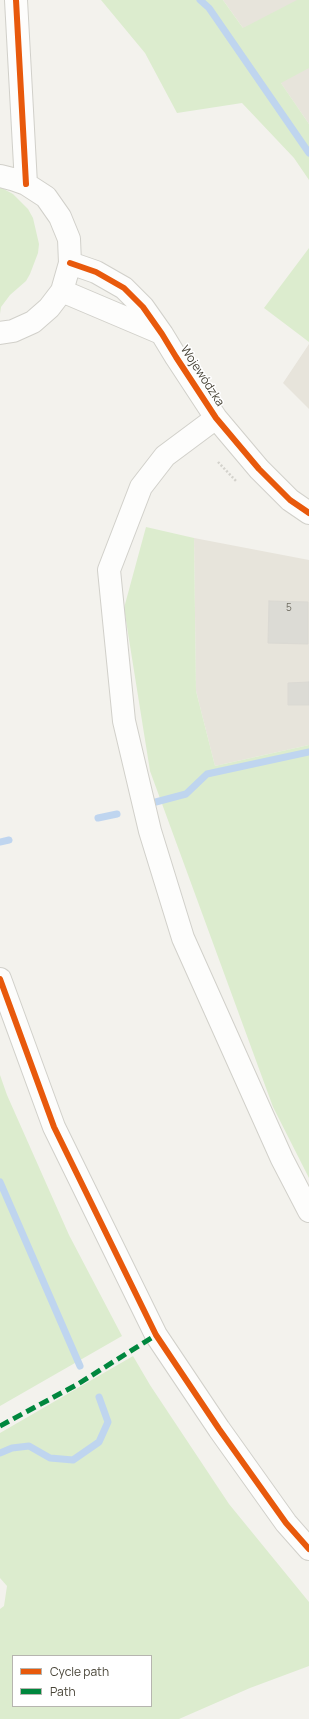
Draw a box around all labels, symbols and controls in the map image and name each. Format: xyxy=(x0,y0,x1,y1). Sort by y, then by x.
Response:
street label: Wojewódzka xyxy=(177,343,227,409)
house number: 5 xyxy=(286,602,292,614)
legend xyxy=(12,1655,152,1707)
text: Cycle path xyxy=(50,1663,109,1680)
text: Path xyxy=(50,1683,76,1700)

